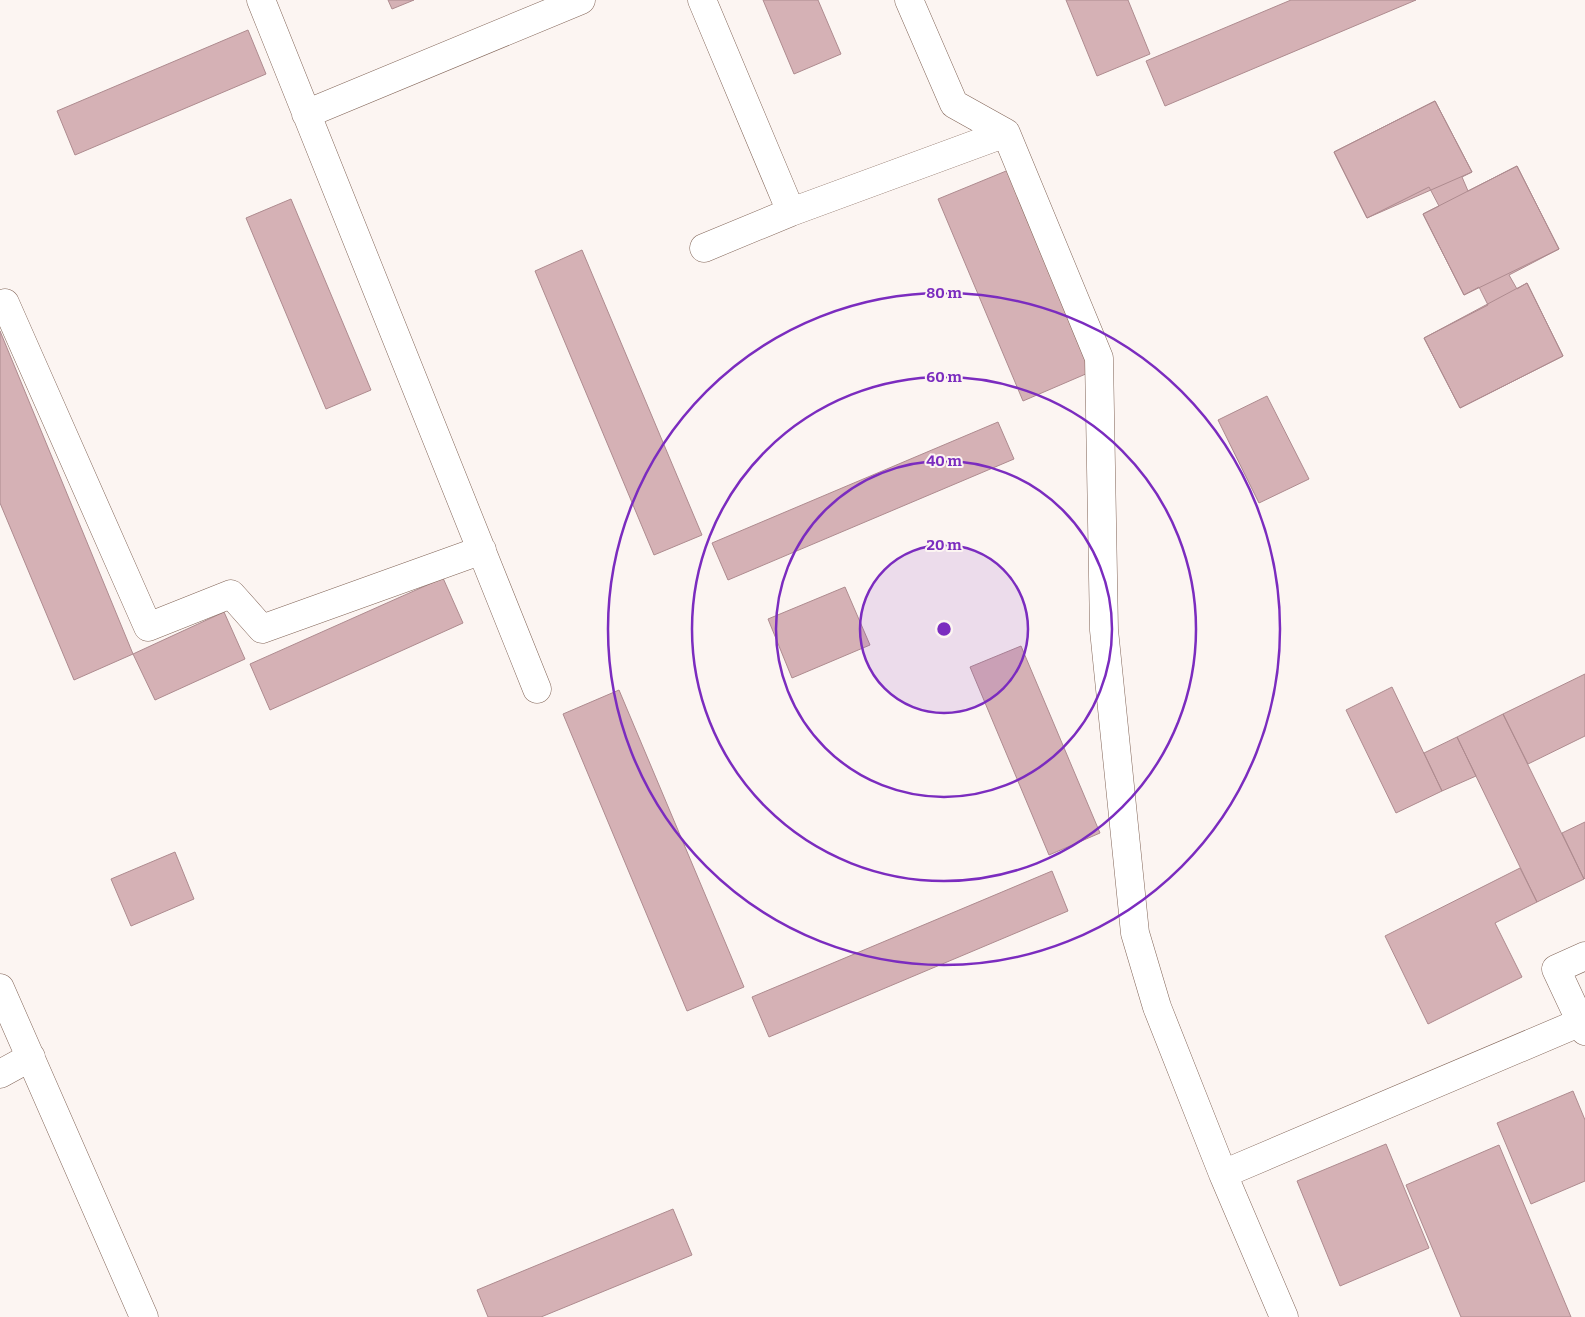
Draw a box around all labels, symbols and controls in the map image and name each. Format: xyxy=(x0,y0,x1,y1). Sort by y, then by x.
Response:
text: 80 m xyxy=(926,284,962,302)
text: 60 m xyxy=(926,368,962,386)
text: 40 m xyxy=(926,452,963,470)
text: 20 m xyxy=(927,536,962,554)
centre of rings xyxy=(935,620,953,638)

